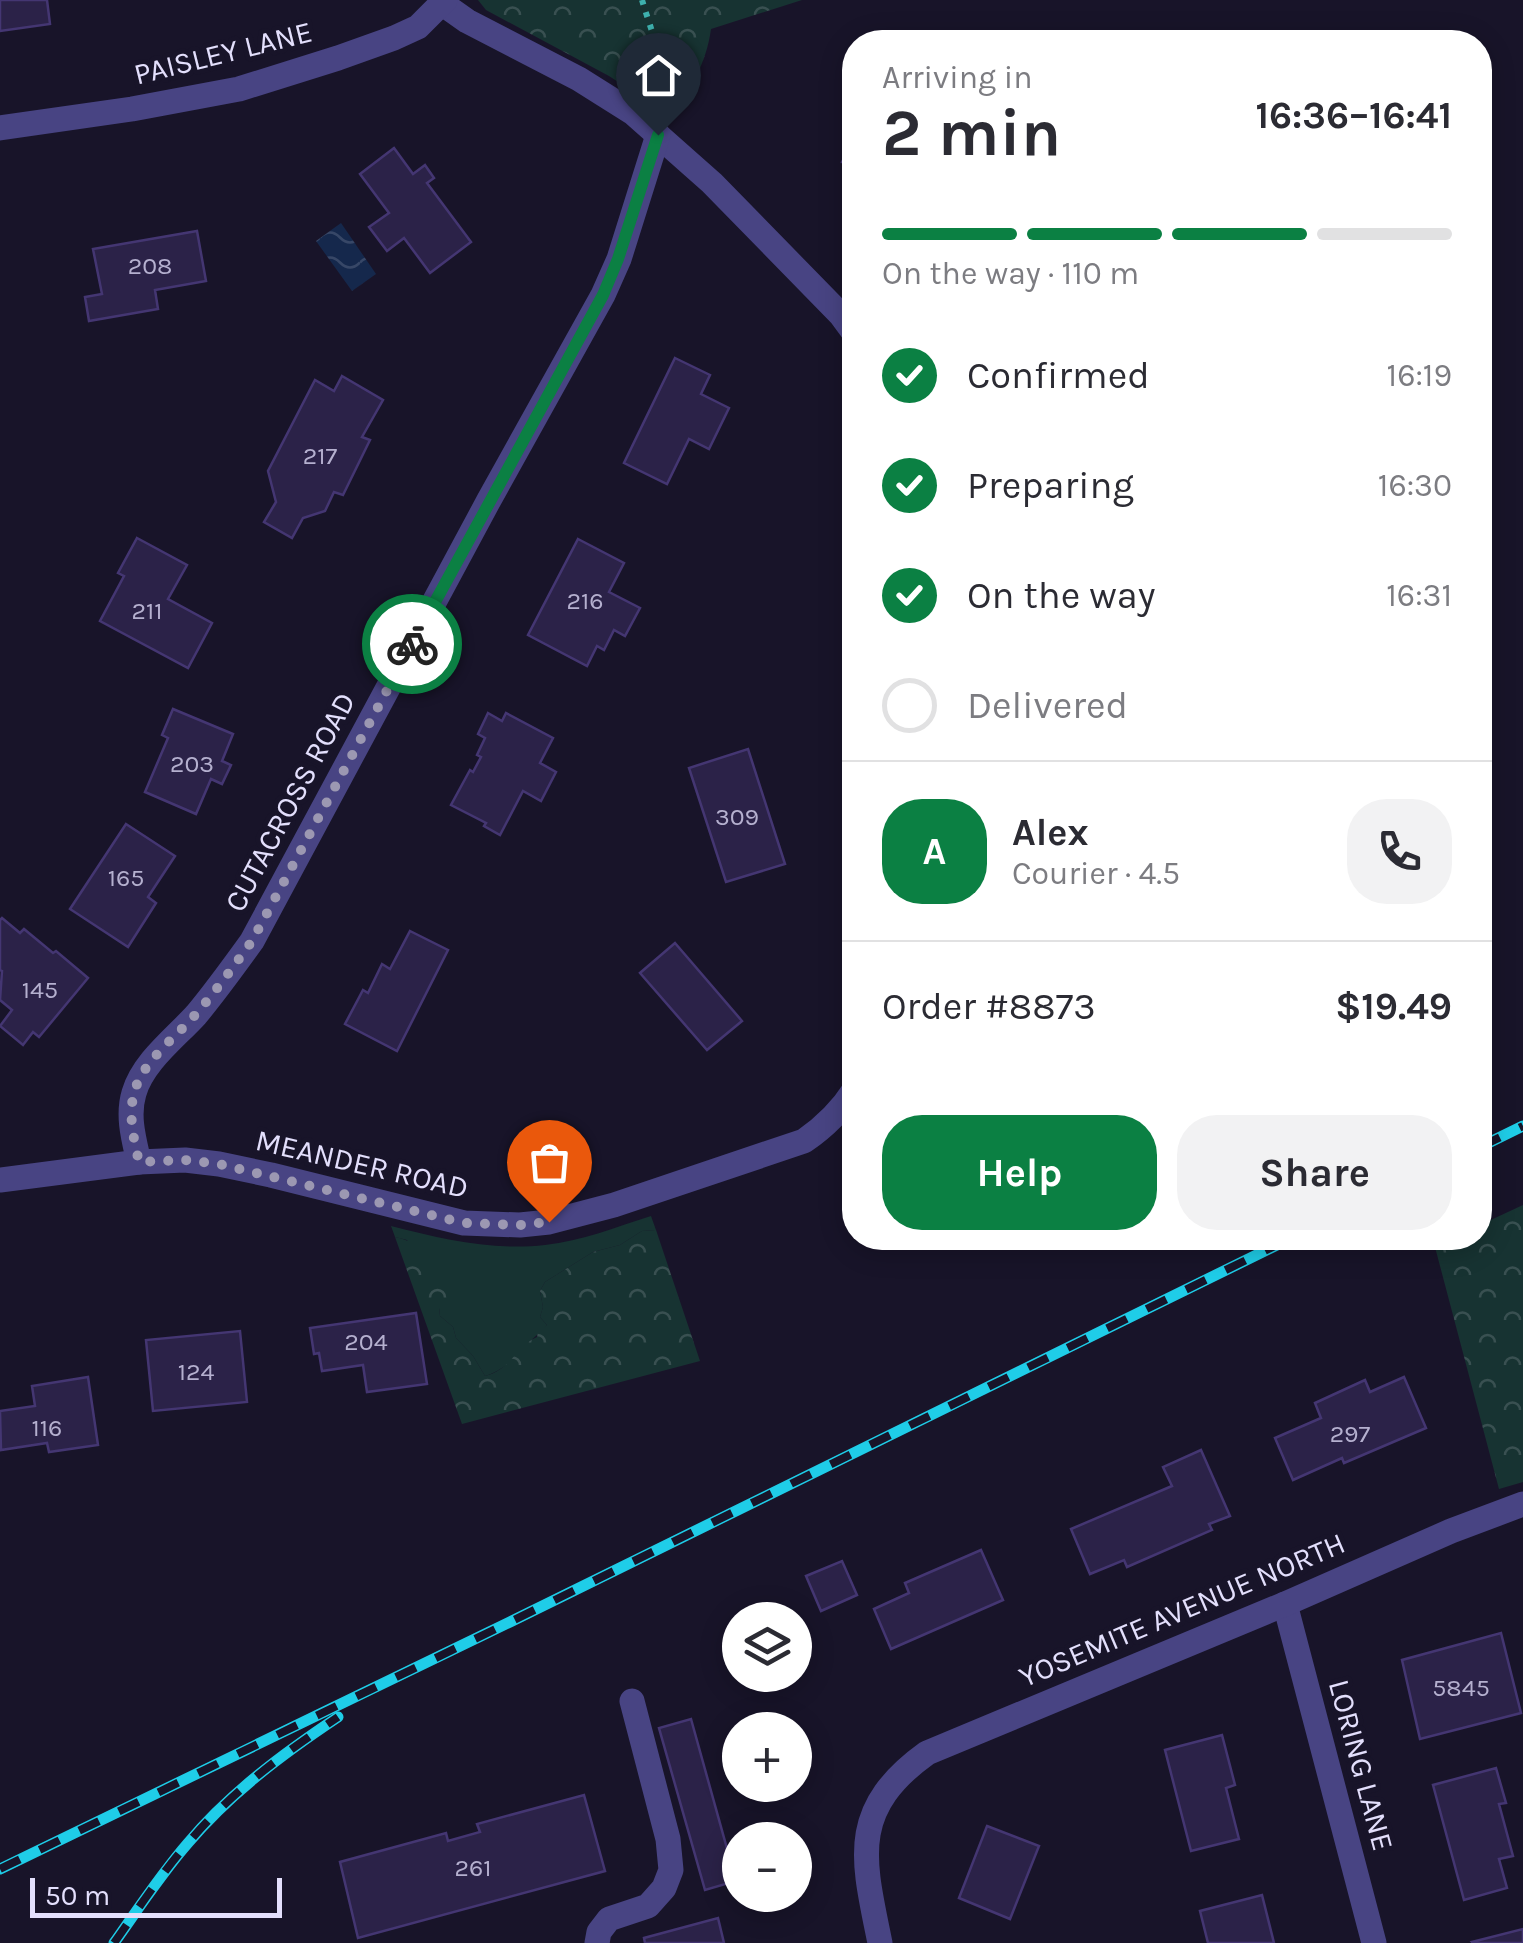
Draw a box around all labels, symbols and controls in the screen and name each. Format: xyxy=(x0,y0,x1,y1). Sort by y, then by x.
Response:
street label: PAISLEY LANE xyxy=(130,13,316,93)
pin xyxy=(616,33,701,136)
icon: home xyxy=(631,48,686,103)
text: Arriving in xyxy=(882,59,1033,96)
text: 16:36–16:41 xyxy=(1255,93,1452,138)
text: 2 min xyxy=(882,95,1061,171)
house number: 208 xyxy=(128,251,172,280)
text: On the way · 110 m xyxy=(882,255,1139,292)
icon: check xyxy=(882,348,937,403)
text: Confirmed xyxy=(967,353,1150,398)
text: 16:19 xyxy=(1387,357,1452,394)
house number: 217 xyxy=(303,441,338,470)
icon: check xyxy=(882,458,937,513)
text: Preparing xyxy=(967,463,1134,508)
text: 16:30 xyxy=(1378,467,1452,504)
icon: check xyxy=(882,568,937,623)
text: On the way xyxy=(967,573,1155,618)
text: 16:31 xyxy=(1386,577,1452,614)
house number: 216 xyxy=(566,586,604,615)
courier xyxy=(362,594,462,694)
house number: 211 xyxy=(131,596,163,625)
icon: bike xyxy=(385,617,440,672)
text: Delivered xyxy=(967,683,1128,728)
street label: CUTACROSS ROAD xyxy=(217,686,363,918)
house number: 203 xyxy=(170,749,214,778)
button: phone xyxy=(1347,799,1452,904)
house number: 309 xyxy=(715,802,759,831)
text: Alex xyxy=(1012,810,1089,855)
text: A xyxy=(923,829,946,874)
text: Courier · 4.5 xyxy=(1012,855,1180,892)
house number: 165 xyxy=(108,863,144,892)
house number: 145 xyxy=(22,975,58,1004)
text: Order #8873 xyxy=(882,984,1096,1029)
text: $19.49 xyxy=(1335,984,1452,1029)
button: Help xyxy=(882,1115,1157,1230)
button: Share xyxy=(1177,1115,1452,1230)
pin xyxy=(507,1120,592,1223)
street label: MEANDER ROAD xyxy=(252,1122,472,1206)
icon: bag xyxy=(522,1135,577,1190)
house number: 204 xyxy=(344,1327,388,1356)
house number: 124 xyxy=(178,1357,214,1386)
house number: 116 xyxy=(32,1413,62,1442)
house number: 297 xyxy=(1330,1419,1371,1448)
street label: YOSEMITE AVENUE NORTH xyxy=(1014,1525,1350,1695)
map controls xyxy=(722,1602,812,1912)
button: layers xyxy=(722,1602,812,1692)
house number: 5845 xyxy=(1432,1673,1490,1702)
street label: LORING LANE xyxy=(1321,1675,1401,1855)
button: + xyxy=(722,1712,812,1802)
button: − xyxy=(722,1822,812,1912)
house number: 261 xyxy=(454,1853,492,1882)
scale bar xyxy=(30,1873,282,1918)
text: 50 m xyxy=(45,1879,110,1912)

